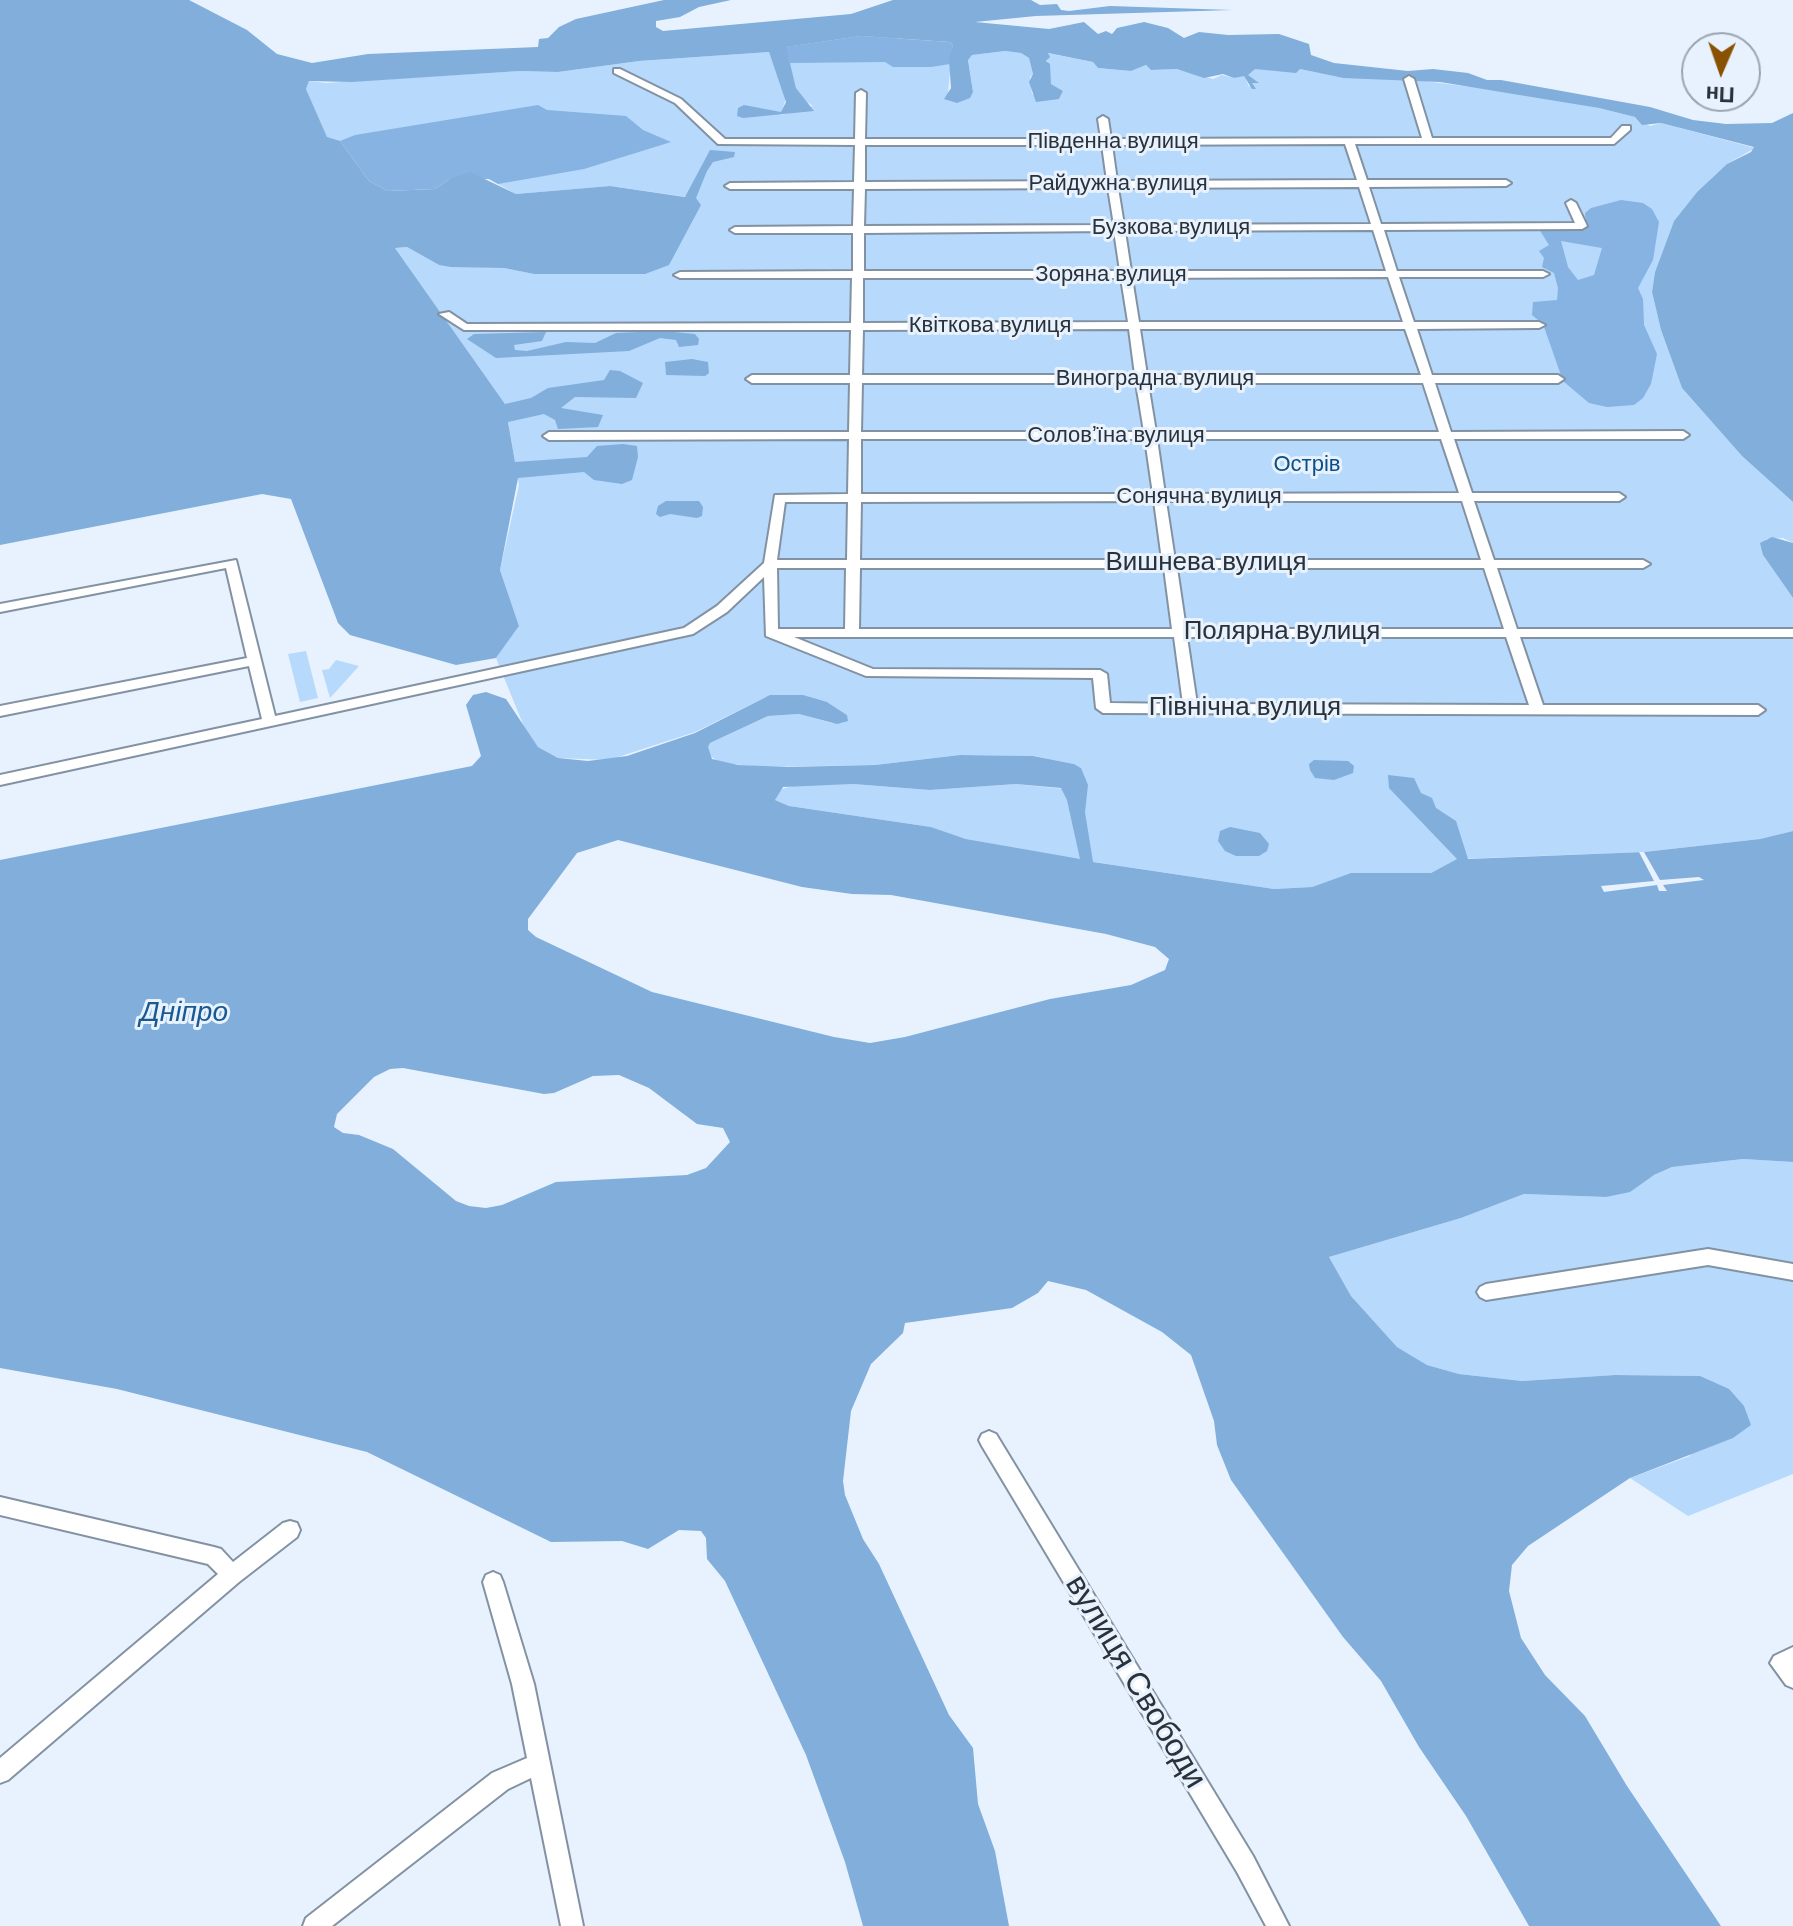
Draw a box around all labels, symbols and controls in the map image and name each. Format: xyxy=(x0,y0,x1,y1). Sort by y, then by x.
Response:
north arrow xyxy=(1681,32,1761,112)
text: Пн xyxy=(1705,81,1735,107)
street label: Південна вулиця xyxy=(1027,129,1199,155)
street label: Райдужна вулиця xyxy=(1028,171,1208,197)
street label: Бузкова вулиця xyxy=(1092,215,1250,241)
street label: Зоряна вулиця xyxy=(1035,262,1187,288)
street label: Квіткова вулиця xyxy=(909,313,1071,339)
street label: Виноградна вулиця xyxy=(1056,366,1254,392)
street label: Соловʼїна вулиця xyxy=(1027,423,1205,449)
park label: Острів xyxy=(1274,452,1340,478)
street label: Сонячна вулиця xyxy=(1116,484,1282,510)
street label: Вишнева вулиця xyxy=(1105,547,1307,579)
street label: Полярна вулиця xyxy=(1184,616,1380,648)
street label: Північна вулиця xyxy=(1149,692,1341,724)
water label: Дніпро xyxy=(140,996,228,1030)
street label: вулиця Свободи xyxy=(1056,1568,1214,1796)

